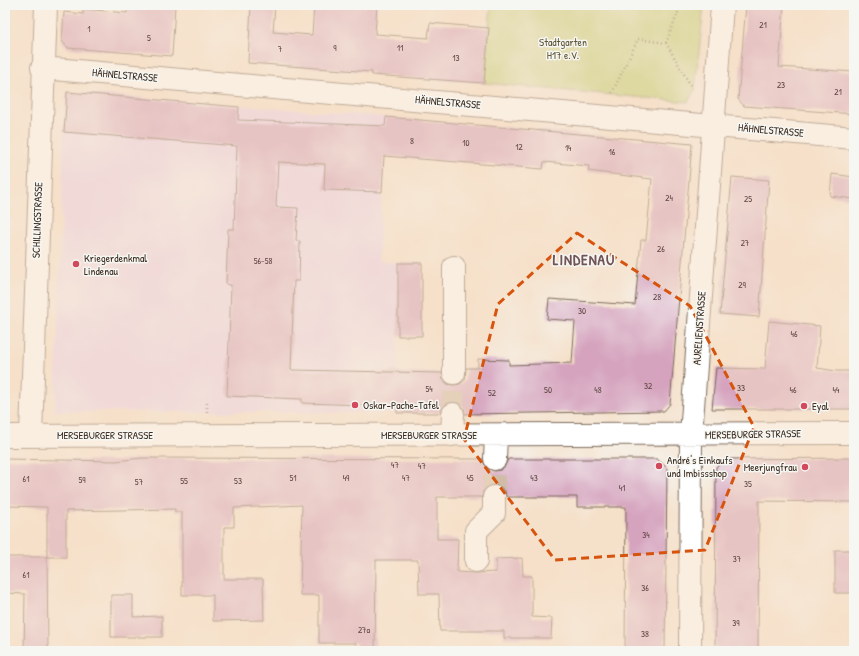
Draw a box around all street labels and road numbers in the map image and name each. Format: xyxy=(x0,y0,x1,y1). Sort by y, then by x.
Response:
street label: HÄHNELSTRASSE xyxy=(92,65,159,85)
street label: HÄHNELSTRASSE xyxy=(415,92,482,112)
street label: HÄHNELSTRASSE xyxy=(738,120,805,140)
street label: SCHILLINGSTRASSE xyxy=(29,182,45,258)
street label: AURELIENSTRASSE xyxy=(689,290,709,365)
street label: MERSEBURGER STRASSE xyxy=(705,426,801,442)
street label: MERSEBURGER STRASSE xyxy=(57,428,153,442)
street label: MERSEBURGER STRASSE xyxy=(381,428,477,442)

